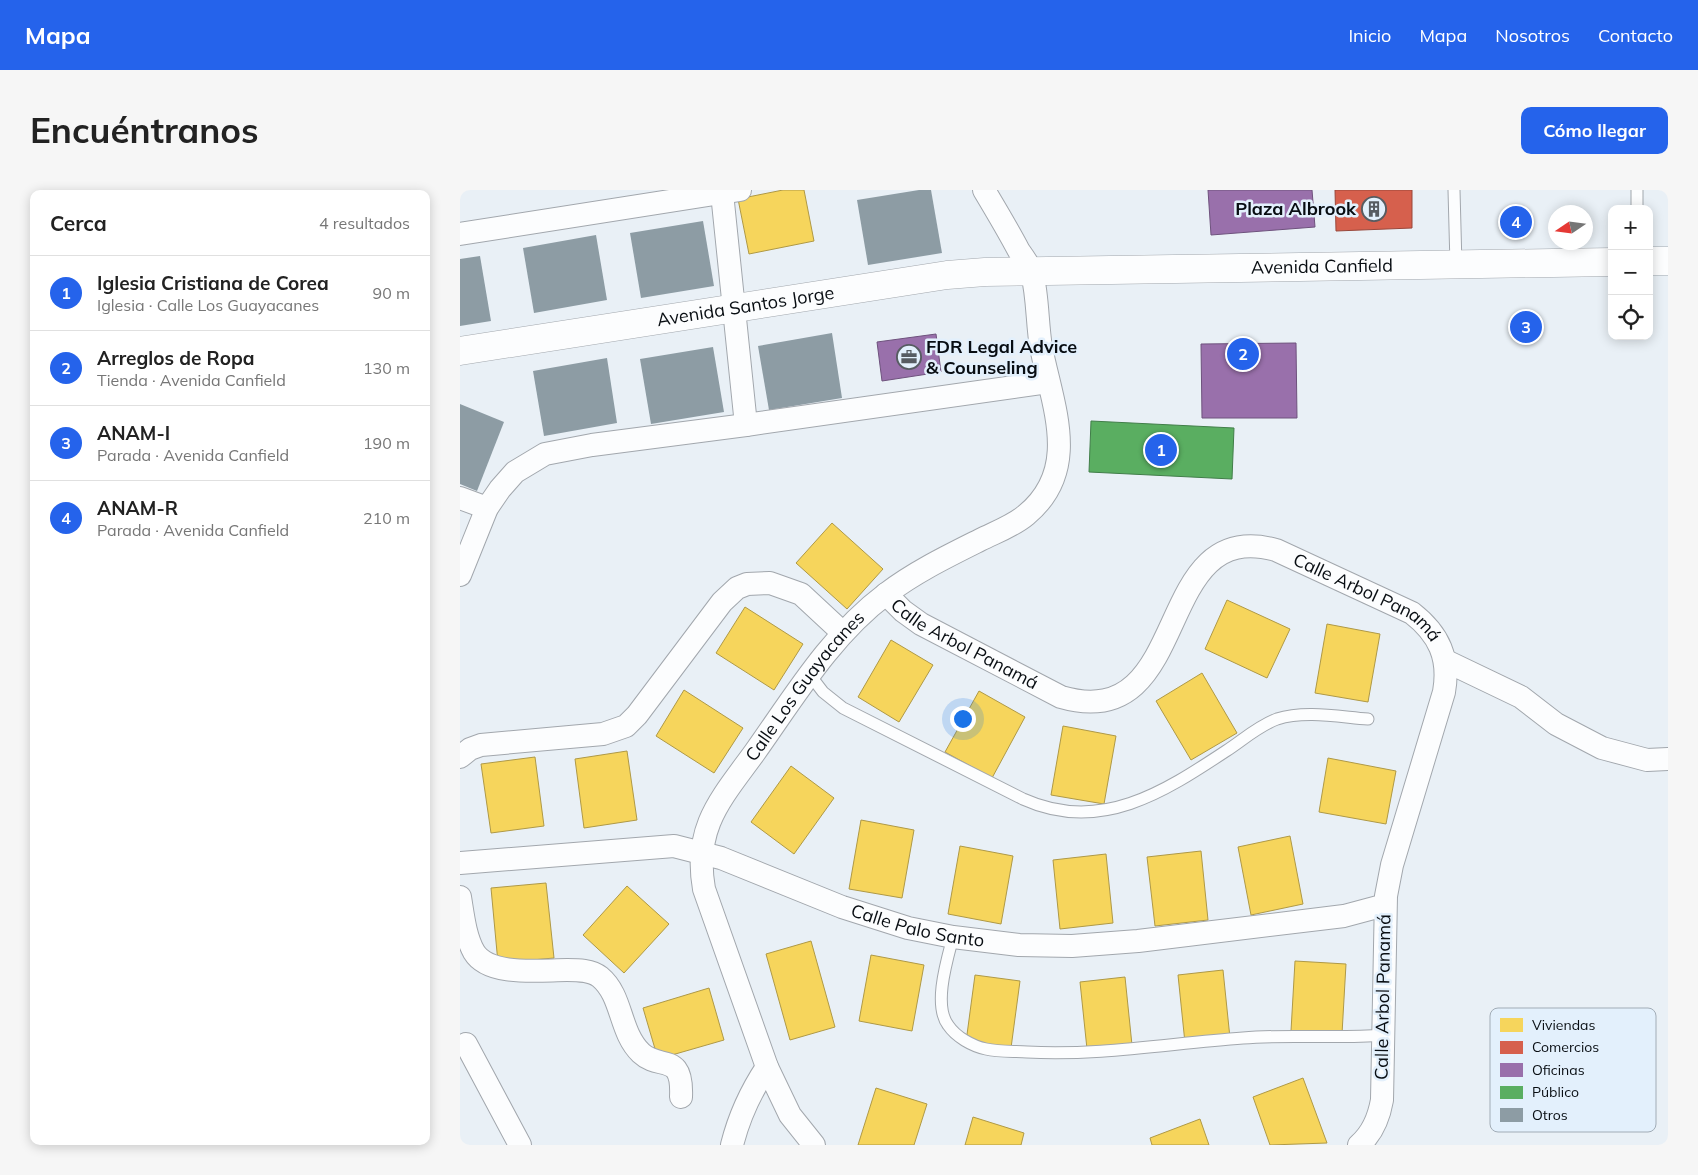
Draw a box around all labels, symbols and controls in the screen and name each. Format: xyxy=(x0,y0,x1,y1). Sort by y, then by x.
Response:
text: Mapa xyxy=(25,20,91,50)
text: Inicio xyxy=(1348,24,1391,47)
text: Mapa xyxy=(1419,24,1467,47)
text: Nosotros xyxy=(1495,24,1570,47)
text: Contacto xyxy=(1598,24,1673,47)
button: Cómo llegar xyxy=(1521,107,1668,154)
text: Encuéntranos xyxy=(30,108,259,152)
building icon: Plaza Albrook xyxy=(1361,196,1387,222)
place label: Plaza Albrook xyxy=(1235,197,1357,220)
pin: 4 xyxy=(1500,203,1532,241)
north arrow xyxy=(1548,205,1593,250)
map controls xyxy=(1608,205,1653,340)
button: + xyxy=(1608,205,1653,250)
text: Cerca xyxy=(50,210,107,236)
text: 4 resultados xyxy=(319,213,410,233)
button: − xyxy=(1608,250,1653,295)
street label: Avenida Canfield xyxy=(1251,253,1393,279)
text: Iglesia Cristiana de Corea xyxy=(97,271,329,295)
street label: Avenida Santos Jorge xyxy=(655,281,836,331)
text: 1 xyxy=(61,283,71,303)
text: 90 m xyxy=(373,283,410,303)
text: Iglesia · Calle Los Guayacanes xyxy=(97,295,319,315)
button: locate xyxy=(1608,295,1653,340)
pin: 3 xyxy=(1510,308,1542,346)
place label: FDR Legal Advice & Counseling xyxy=(926,335,1077,379)
pin: 2 xyxy=(1227,335,1259,373)
office icon: FDR Legal Advice & Counseling xyxy=(896,344,922,370)
text: Arreglos de Ropa xyxy=(97,346,255,370)
text: 2 xyxy=(61,358,71,378)
text: 130 m xyxy=(363,358,410,378)
text: Tienda · Avenida Canfield xyxy=(97,370,286,390)
text: ANAM-I xyxy=(97,421,170,445)
pin: 1 xyxy=(1145,431,1177,469)
text: 3 xyxy=(61,433,71,453)
text: 190 m xyxy=(363,433,410,453)
text: Parada · Avenida Canfield xyxy=(97,445,289,465)
text: ANAM-R xyxy=(97,496,178,520)
text: 4 xyxy=(61,508,71,528)
text: 210 m xyxy=(363,508,410,528)
text: Parada · Avenida Canfield xyxy=(97,520,289,540)
street label: Calle Arbol Panamá xyxy=(1290,548,1446,646)
street label: Calle Arbol Panamá xyxy=(886,593,1042,694)
street label: Calle Los Guayacanes xyxy=(740,606,869,766)
your location xyxy=(950,706,976,732)
street label: Calle Palo Santo xyxy=(848,899,986,952)
street label: Calle Arbol Panamá xyxy=(1370,914,1395,1080)
legend xyxy=(1490,1008,1656,1132)
text: Viviendas xyxy=(1532,1016,1595,1034)
text: Comercios xyxy=(1532,1038,1599,1056)
text: Oficinas xyxy=(1532,1061,1585,1079)
text: Público xyxy=(1532,1083,1579,1101)
text: Otros xyxy=(1532,1106,1568,1124)

